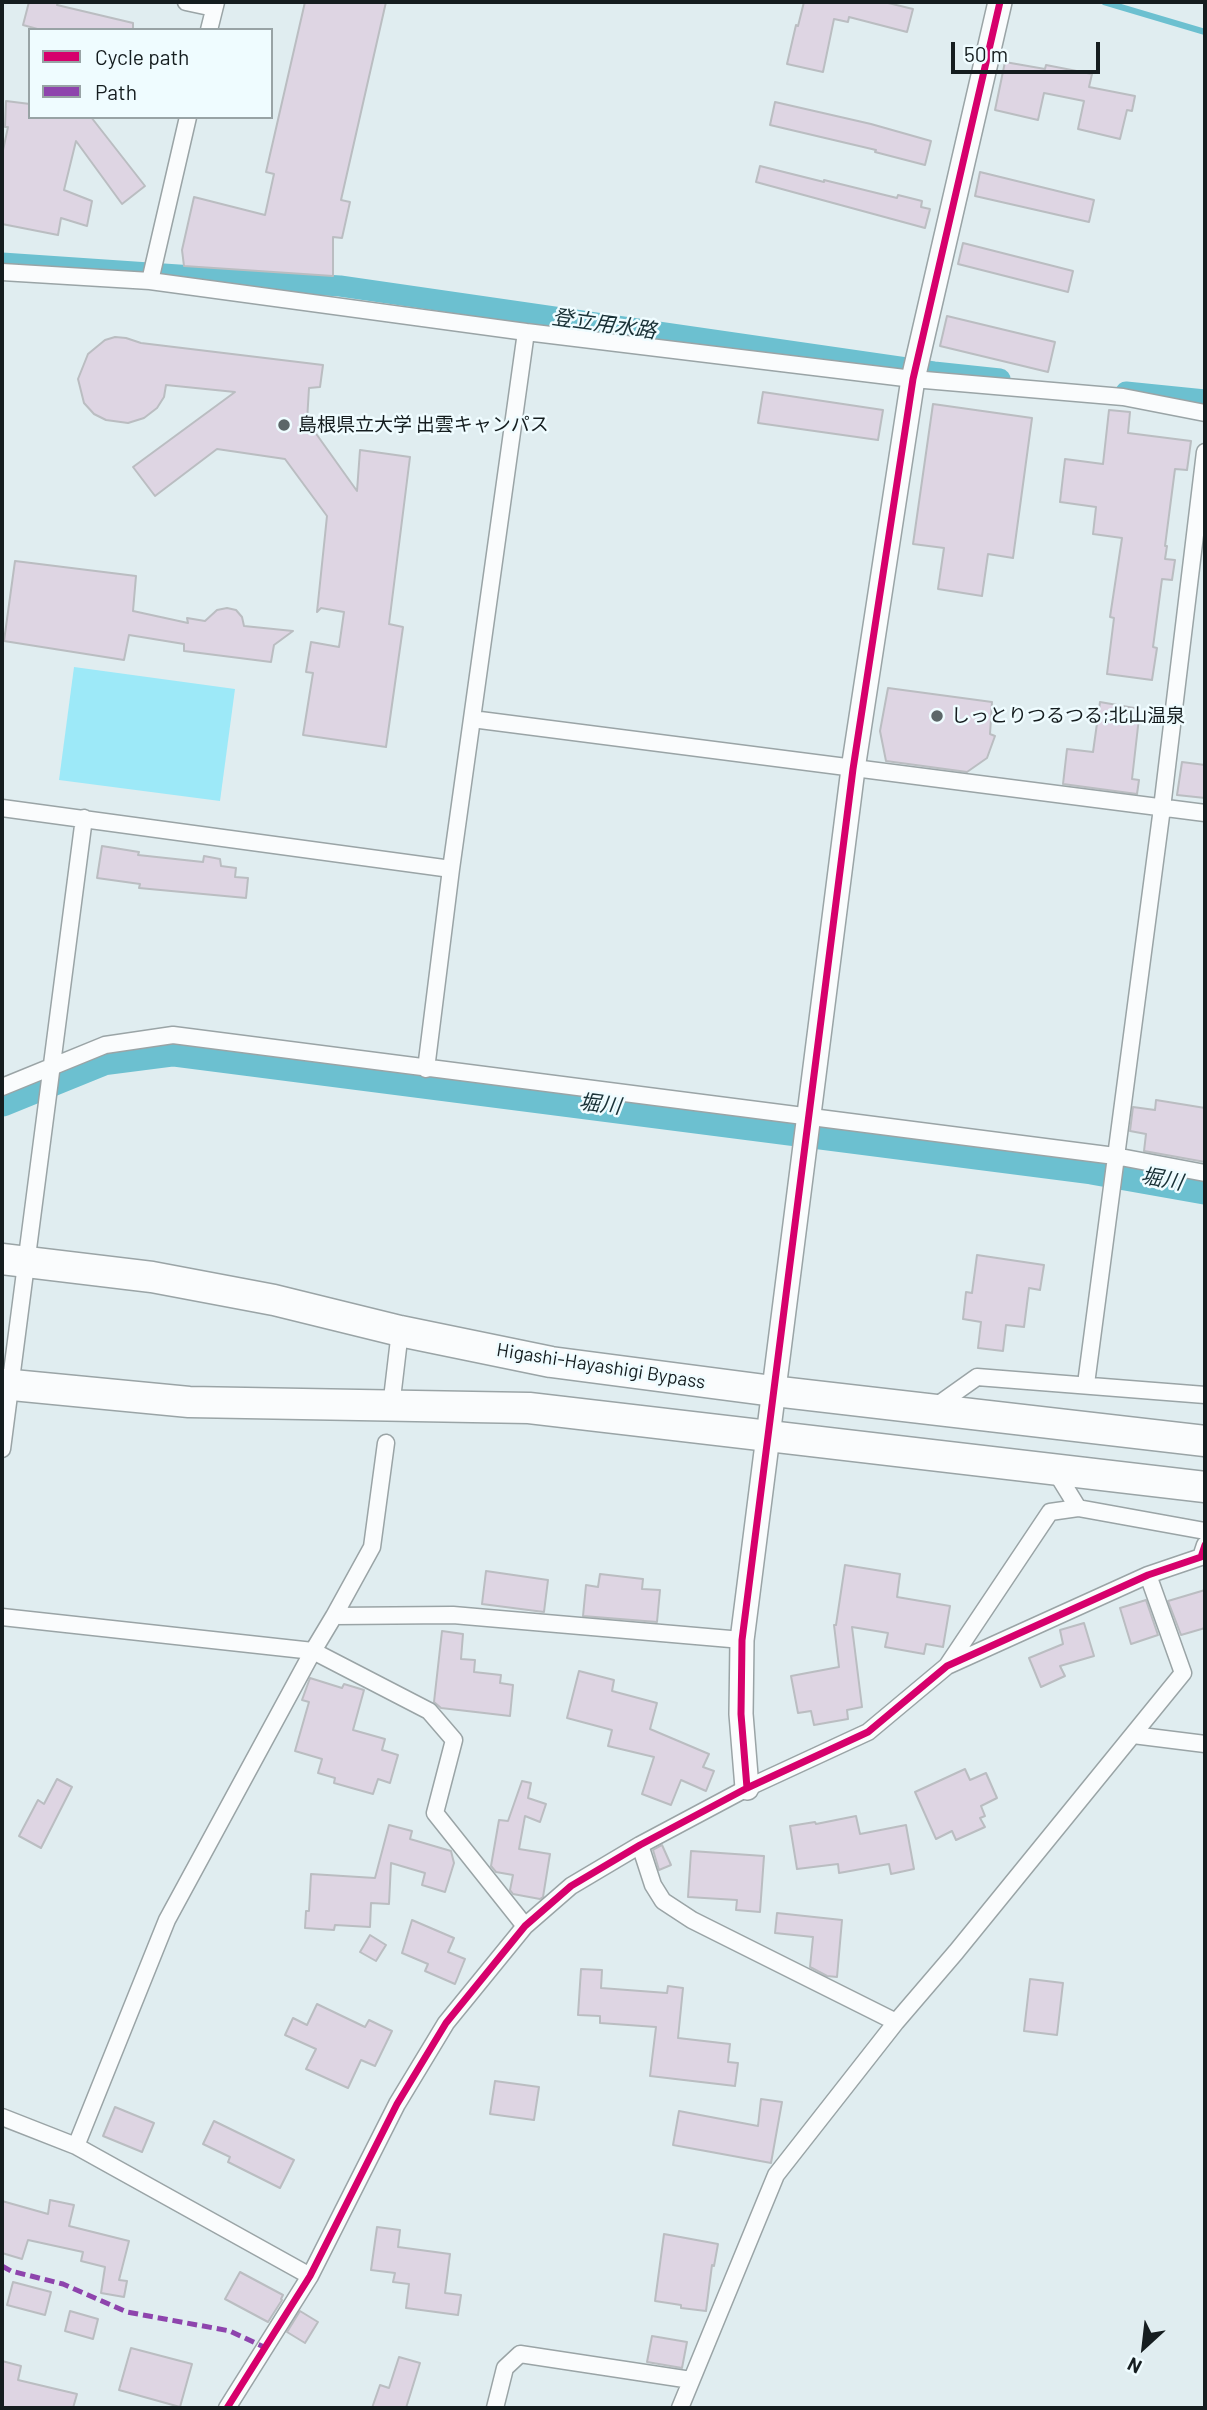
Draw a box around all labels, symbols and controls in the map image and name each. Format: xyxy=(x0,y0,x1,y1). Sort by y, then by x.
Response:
legend xyxy=(28,28,273,119)
scale bar xyxy=(955,28,1104,72)
text: 50 m xyxy=(964,41,1008,66)
text: Cycle path xyxy=(95,44,189,69)
text: Path xyxy=(95,79,137,104)
water label: 登立用水路 xyxy=(550,304,658,344)
place label: 島根県立大学 出雲キャンパス xyxy=(298,414,549,436)
marker: 島根県立大学 出雲キャンパス xyxy=(276,417,292,433)
place label: しっとりつるつる;北山温泉 xyxy=(951,705,1185,727)
marker: しっとりつるつる;北山温泉 xyxy=(929,708,945,724)
water label: 堀川 xyxy=(578,1089,622,1119)
water label: 堀川 xyxy=(1139,1163,1185,1195)
street label: Higashi-Hayashigi Bypass xyxy=(495,1338,707,1394)
north arrow xyxy=(1109,2312,1179,2382)
text: N xyxy=(1123,2353,1145,2379)

